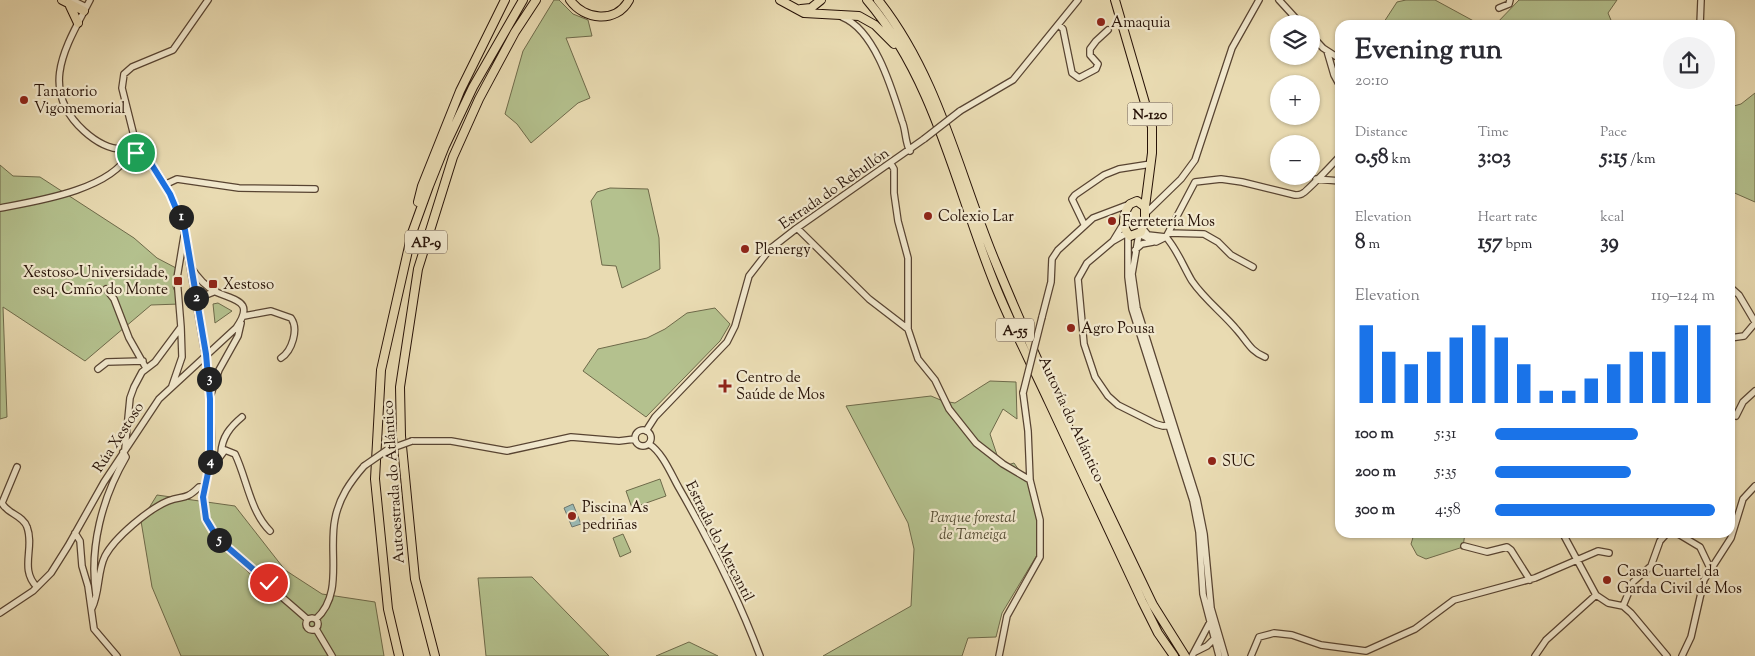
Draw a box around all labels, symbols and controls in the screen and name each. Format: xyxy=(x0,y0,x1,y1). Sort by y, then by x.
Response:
place label: Amaquia xyxy=(1111,13,1170,34)
map controls xyxy=(1270,15,1320,185)
button: layers xyxy=(1270,15,1320,65)
marker: Amaquia xyxy=(1095,16,1107,28)
text: Evening run xyxy=(1355,31,1502,71)
button: share xyxy=(1663,37,1715,89)
text: 20:10 xyxy=(1355,70,1389,93)
button: + xyxy=(1270,75,1320,125)
place label: Tanatorio Vigomemorial xyxy=(34,82,126,120)
marker: Tanatorio Vigomemorial xyxy=(18,94,30,106)
road number: N-120 xyxy=(1128,102,1172,126)
text: Distance xyxy=(1355,123,1408,143)
text: Time xyxy=(1478,123,1509,143)
text: Pace xyxy=(1600,123,1627,143)
pin xyxy=(115,132,157,174)
button: − xyxy=(1270,135,1320,185)
icon: arrive xyxy=(122,139,150,167)
street label: Estrada do Rebullón xyxy=(776,143,894,235)
text: 0.58 xyxy=(1355,143,1389,173)
text: 3:03 xyxy=(1478,143,1511,173)
text: 5:15 xyxy=(1600,143,1627,173)
text: km xyxy=(1389,150,1411,170)
text: /km xyxy=(1627,150,1656,170)
pin: 1 xyxy=(168,204,194,230)
text: 1 xyxy=(179,207,184,227)
place label: Colexio Lar xyxy=(938,207,1014,228)
text: Elevation xyxy=(1355,208,1412,228)
text: Heart rate xyxy=(1478,208,1537,228)
text: kcal xyxy=(1600,208,1624,228)
marker: Colexio Lar xyxy=(922,210,934,222)
place label: Ferretería Mos xyxy=(1122,212,1215,233)
marker: Ferretería Mos xyxy=(1106,215,1118,227)
text: 8 xyxy=(1355,228,1366,258)
text: 157 xyxy=(1478,228,1503,258)
text: 39 xyxy=(1600,228,1619,258)
road number: AP-9 xyxy=(405,230,447,253)
text: m xyxy=(1366,235,1380,255)
text: bpm xyxy=(1503,235,1532,255)
place label: Plenergy xyxy=(755,240,811,261)
marker: Plenergy xyxy=(739,243,751,255)
place label: Xestoso-Universidade, esq. Cmño do Monte xyxy=(23,263,168,301)
marker: Xestoso-Universidade, esq. Cmño do Monte xyxy=(172,275,184,287)
place label: Xestoso xyxy=(223,275,274,296)
marker: Xestoso xyxy=(207,278,219,290)
text: Elevation xyxy=(1355,285,1420,308)
text: 119–124 m xyxy=(1651,285,1715,308)
pin: 2 xyxy=(184,286,208,310)
text: 2 xyxy=(193,288,200,308)
road number: A-55 xyxy=(996,318,1034,342)
place label: Agro Pousa xyxy=(1081,319,1155,340)
marker: Agro Pousa xyxy=(1065,322,1077,334)
street label: Autovía do Atlántico xyxy=(1032,353,1109,486)
pin: 3 xyxy=(196,366,222,392)
place label: Centro de Saúde de Mos xyxy=(736,368,825,406)
text: 3 xyxy=(207,369,212,389)
marker: Centro de Saúde de Mos xyxy=(718,379,732,393)
street label: Rúa Xestoso xyxy=(89,398,150,477)
street label: Autoestrada do Atlántico xyxy=(378,400,411,564)
text: 100 m xyxy=(1355,423,1394,446)
text: 5:31 xyxy=(1435,423,1457,446)
pin: 4 xyxy=(198,450,222,474)
text: 4 xyxy=(207,452,214,472)
place label: SUC xyxy=(1222,452,1255,473)
marker: SUC xyxy=(1206,455,1218,467)
text: 200 m xyxy=(1355,461,1396,484)
text: 5:35 xyxy=(1435,461,1457,484)
street label: Estrada do Mercantil xyxy=(679,478,758,606)
place label: Piscina As pedriñas xyxy=(582,498,649,536)
text: 300 m xyxy=(1355,499,1395,522)
text: 4:58 xyxy=(1435,499,1461,522)
park label: Parque forestal de Tameiga xyxy=(930,508,1016,546)
marker: Piscina As pedriñas xyxy=(566,510,578,522)
pin: 5 xyxy=(206,528,232,552)
text: 5 xyxy=(217,530,222,550)
pin xyxy=(248,562,290,604)
place label: Casa Cuartel da Garda Civil de Mos xyxy=(1617,562,1742,600)
icon: check xyxy=(255,569,283,597)
marker: Casa Cuartel da Garda Civil de Mos xyxy=(1601,574,1613,586)

